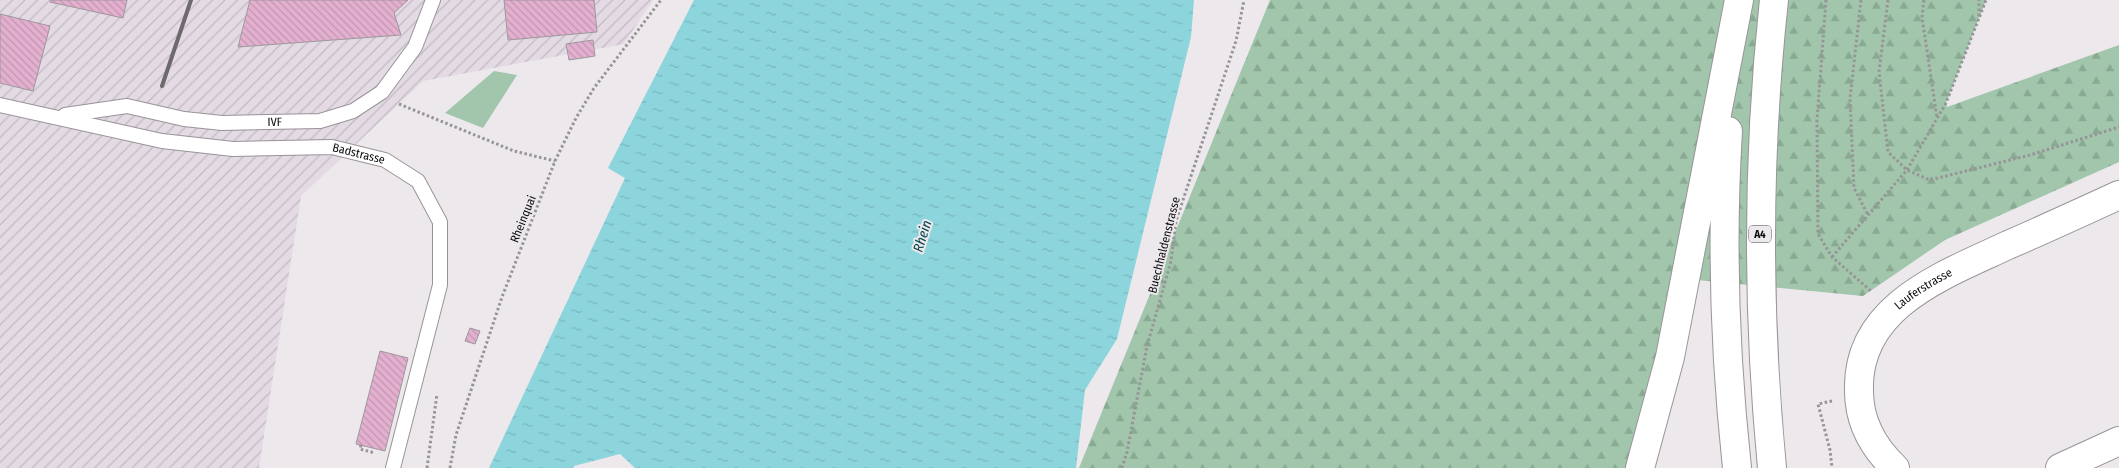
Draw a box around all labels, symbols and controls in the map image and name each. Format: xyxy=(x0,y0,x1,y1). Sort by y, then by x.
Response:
street label: IVF xyxy=(267,115,283,129)
street label: Badstrasse xyxy=(331,140,387,167)
street label: Rheinquai xyxy=(507,193,539,245)
street label: Buechhaldenstrasse xyxy=(1145,195,1183,295)
water label: Rhein xyxy=(910,218,935,254)
road number: A4 xyxy=(1749,225,1771,242)
street label: Lauferstrasse xyxy=(1892,265,1954,313)

